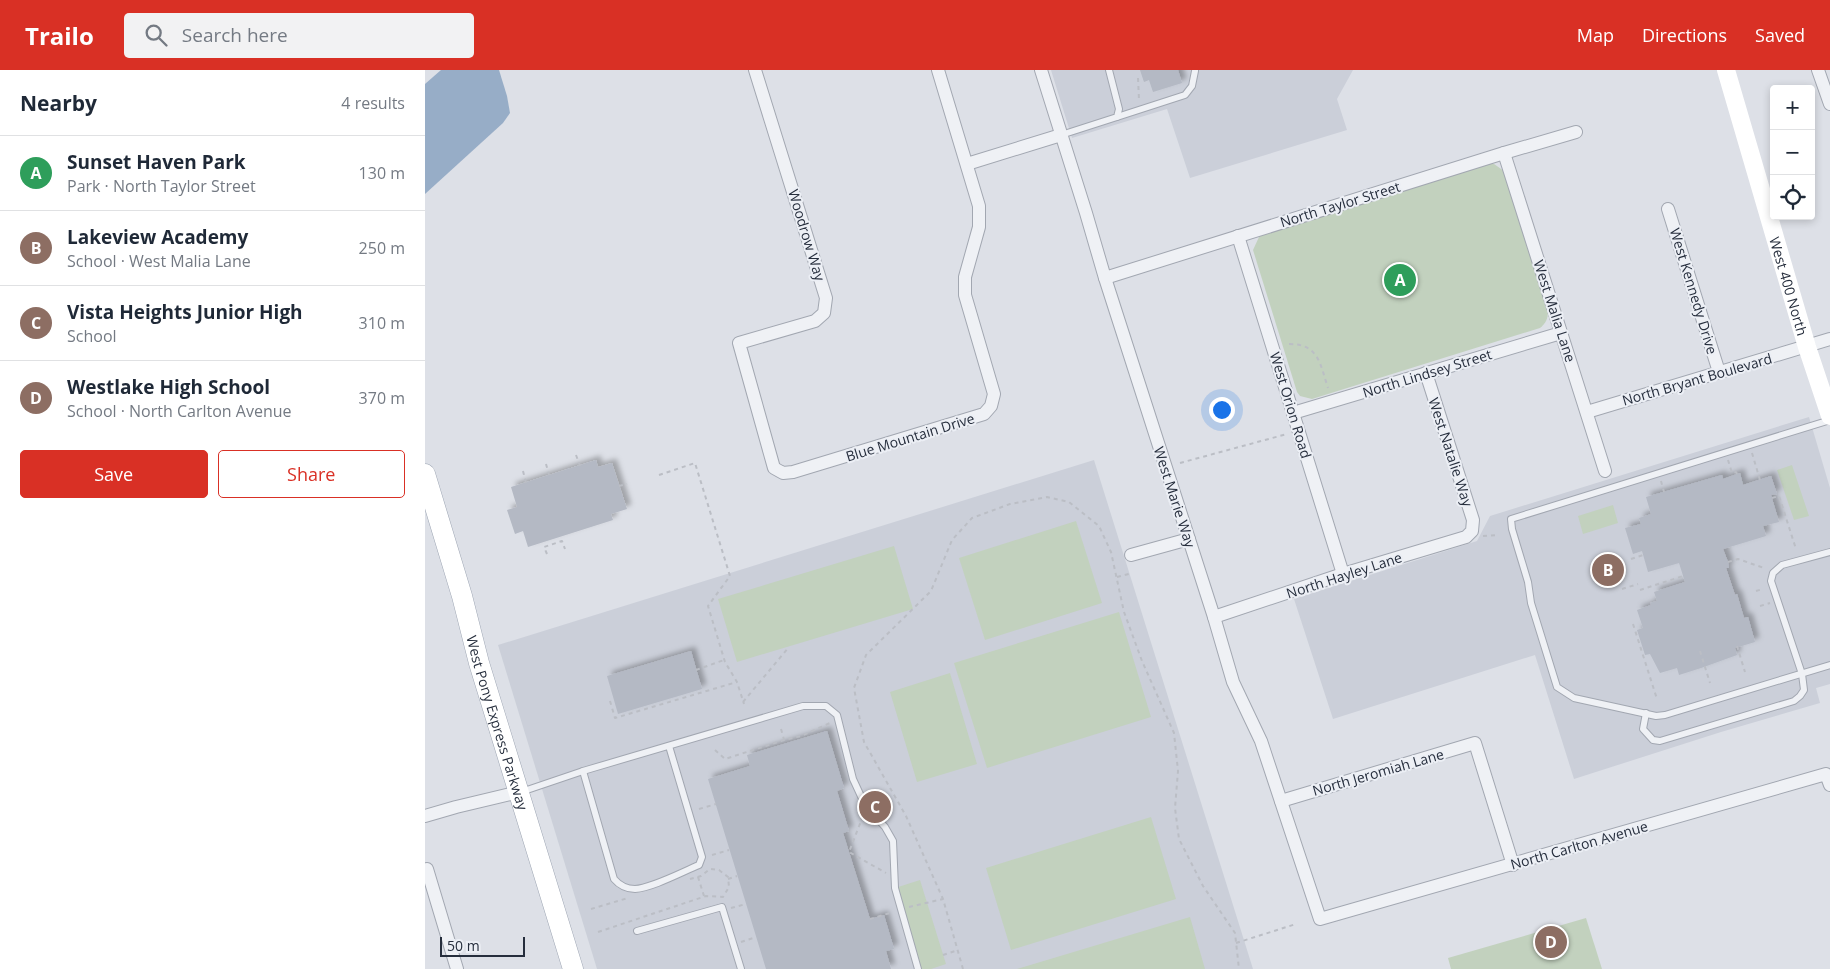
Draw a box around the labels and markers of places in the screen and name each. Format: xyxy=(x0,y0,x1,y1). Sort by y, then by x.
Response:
pin: A xyxy=(1384,261,1416,299)
pin: B xyxy=(1592,551,1624,589)
pin: C xyxy=(859,788,891,826)
pin: D xyxy=(1535,923,1567,961)

